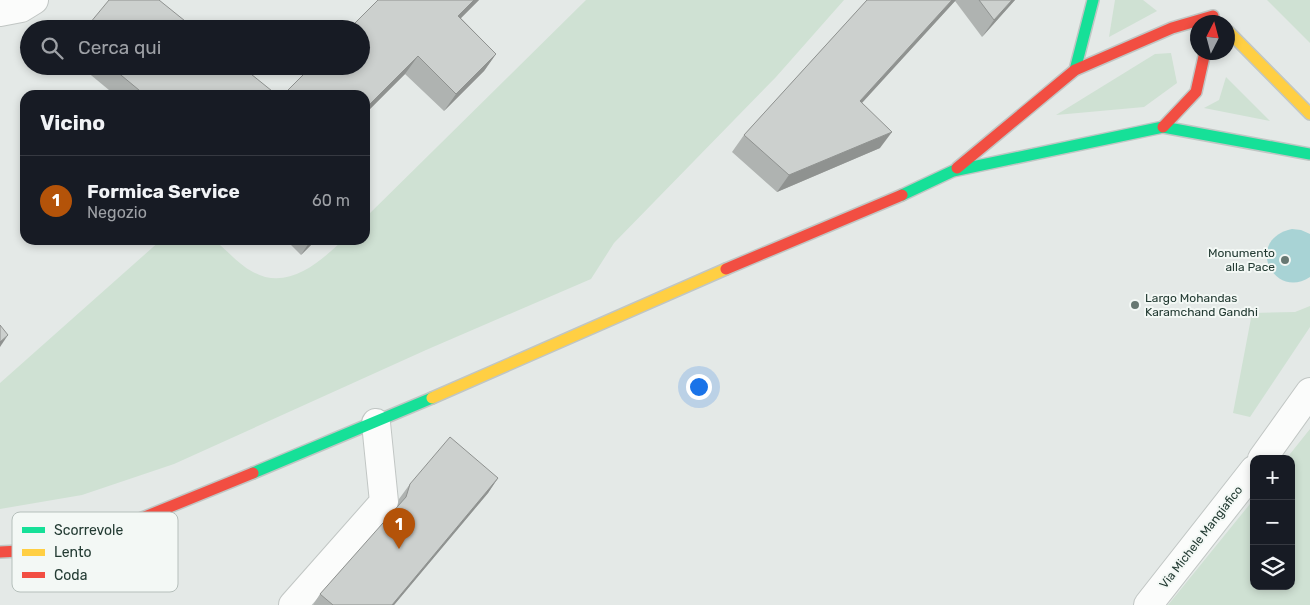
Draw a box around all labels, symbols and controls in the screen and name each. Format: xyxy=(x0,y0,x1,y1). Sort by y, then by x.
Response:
north arrow xyxy=(1190,15,1235,60)
search box xyxy=(20,20,370,75)
icon: search xyxy=(38,34,66,62)
text: Cerca qui xyxy=(78,36,161,59)
text: Vicino xyxy=(40,110,105,135)
text: Formica Service xyxy=(87,180,240,203)
text: 1 xyxy=(52,191,60,210)
text: 60 m xyxy=(312,191,350,210)
text: Negozio xyxy=(87,203,147,222)
place label: Monumento alla Pace xyxy=(1208,246,1275,274)
marker: Monumento alla Pace xyxy=(1279,254,1291,266)
place label: Largo Mohandas Karamchand Gandhi xyxy=(1145,291,1258,319)
marker: Largo Mohandas Karamchand Gandhi xyxy=(1129,299,1141,311)
your location xyxy=(686,374,712,400)
map controls xyxy=(1250,455,1295,590)
button: + xyxy=(1250,455,1295,500)
street label: Via Michele Mangiafico xyxy=(1157,483,1245,591)
button: − xyxy=(1250,500,1295,545)
pin: 1 xyxy=(383,508,415,549)
legend xyxy=(12,512,178,592)
text: Scorrevole xyxy=(54,522,123,539)
text: Lento xyxy=(54,544,91,561)
button: layers xyxy=(1250,545,1295,590)
text: Coda xyxy=(54,567,87,584)

